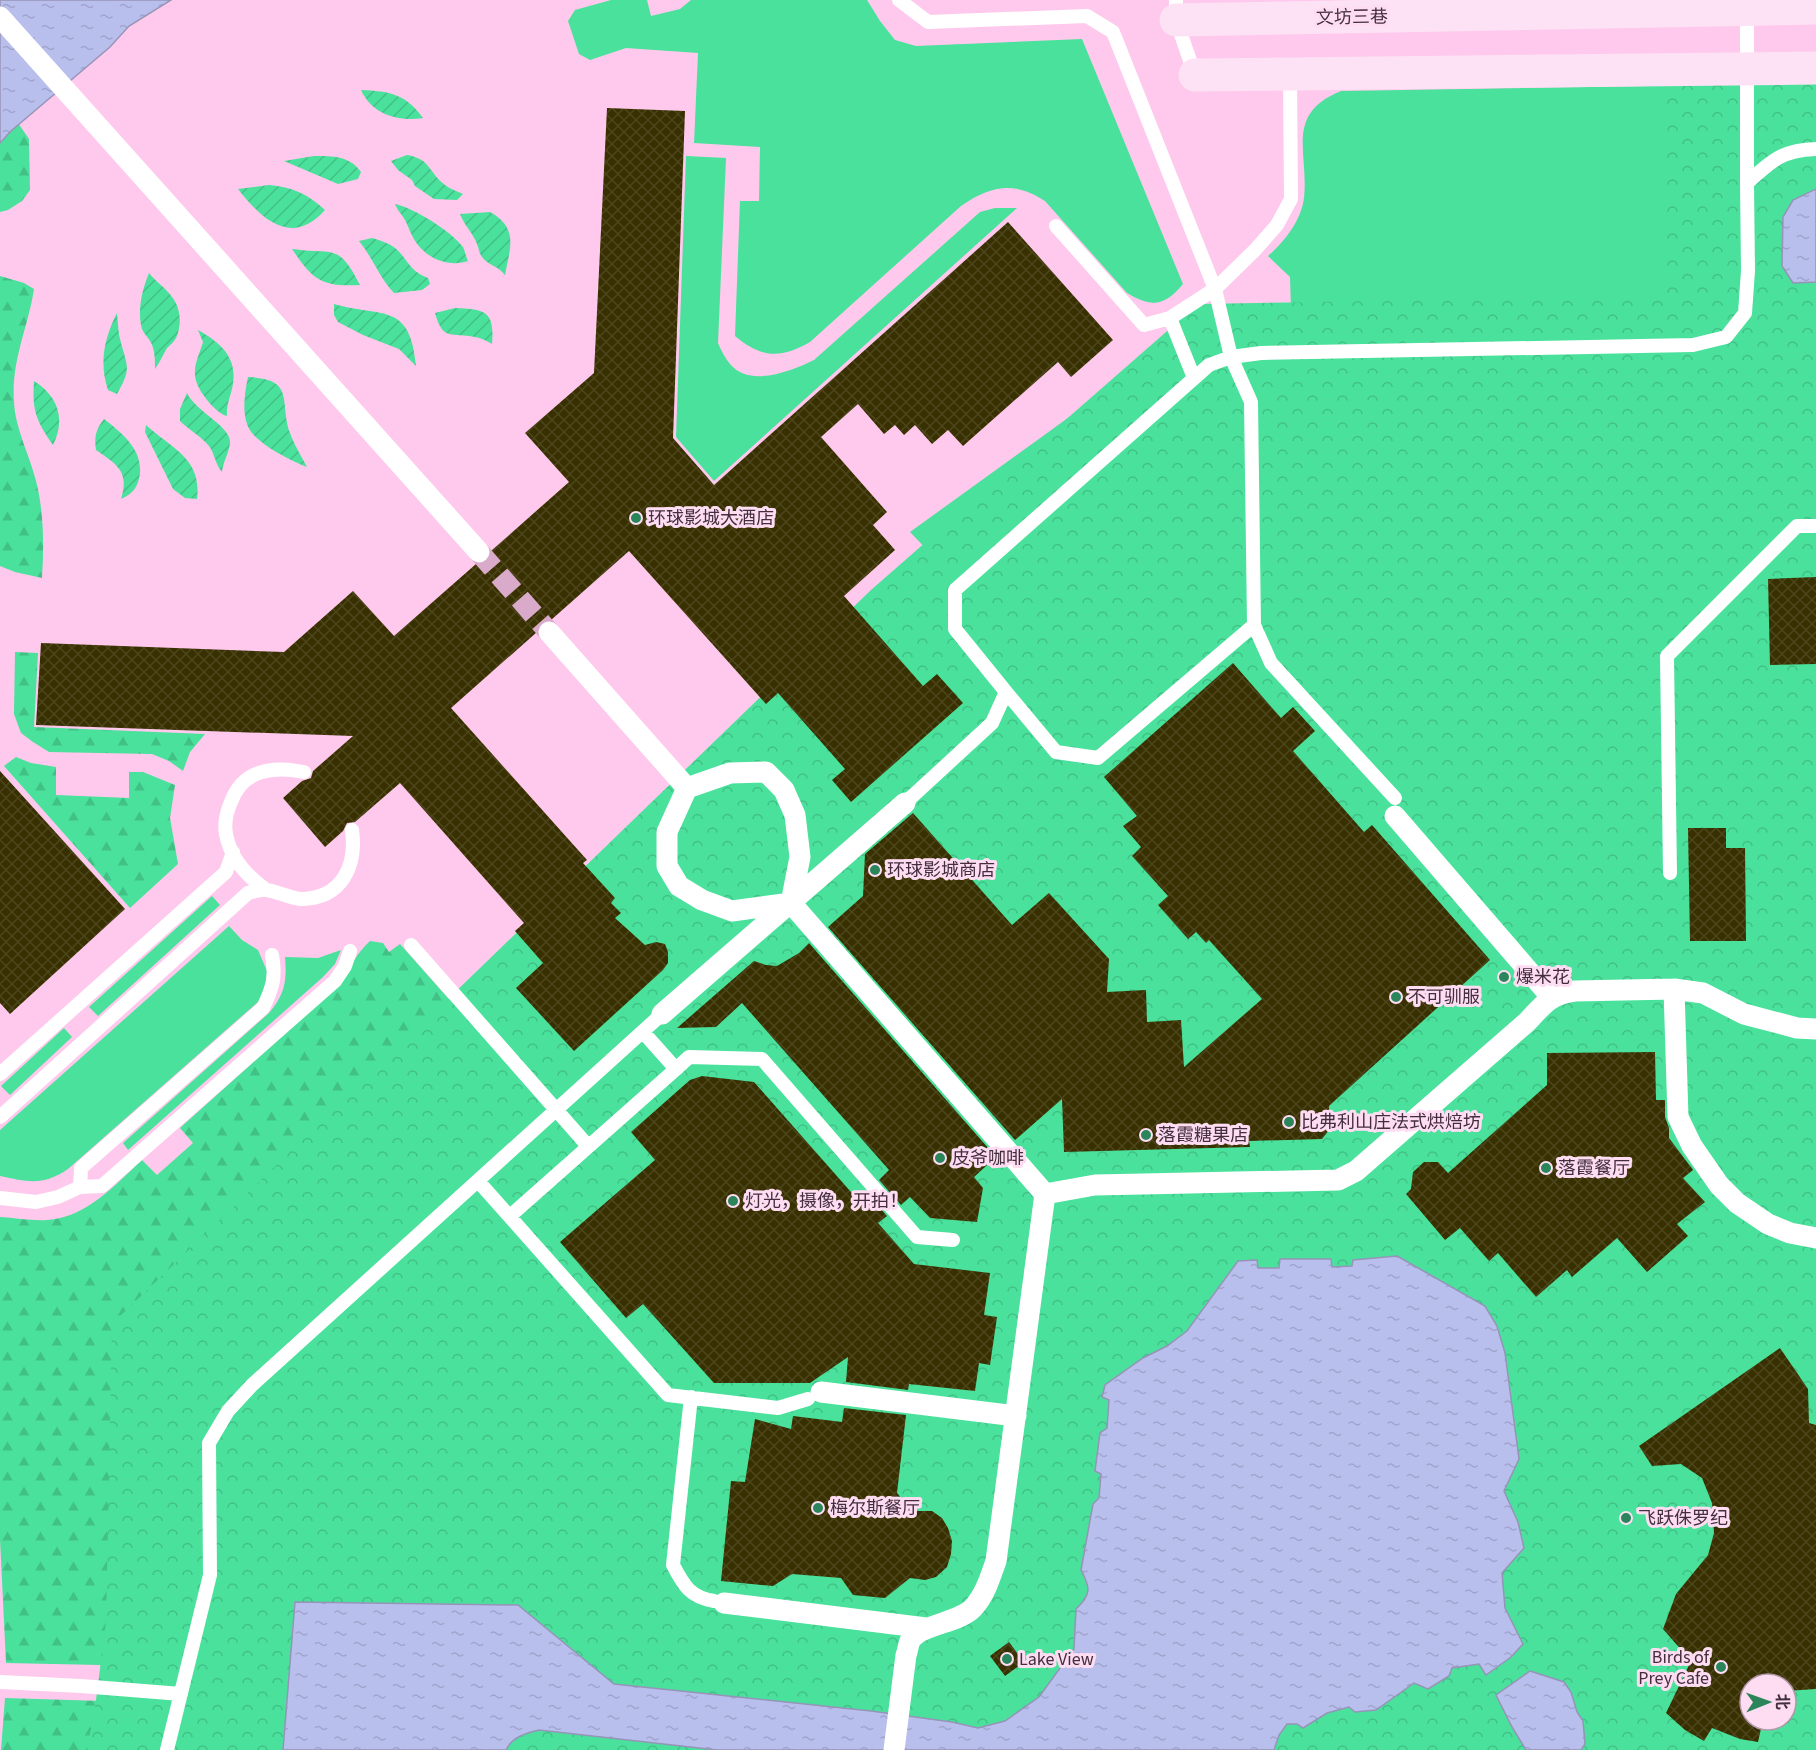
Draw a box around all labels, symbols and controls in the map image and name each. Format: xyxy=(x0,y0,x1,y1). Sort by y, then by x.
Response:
street label: 文坊三巷 xyxy=(1316,4,1388,31)
place label: 环球影城大酒店 xyxy=(648,506,774,531)
marker: 环球影城大酒店 xyxy=(629,511,643,525)
place label: 环球影城商店 xyxy=(887,858,995,883)
marker: 环球影城商店 xyxy=(868,863,882,877)
place label: 爆米花 xyxy=(1516,965,1570,990)
marker: 爆米花 xyxy=(1497,970,1511,984)
place label: 不可驯服 xyxy=(1408,985,1480,1010)
marker: 不可驯服 xyxy=(1389,990,1403,1004)
place label: 比弗利山庄法式烘焙坊 xyxy=(1301,1110,1481,1135)
marker: 比弗利山庄法式烘焙坊 xyxy=(1282,1115,1296,1129)
place label: 落霞糖果店 xyxy=(1158,1123,1248,1148)
marker: 落霞糖果店 xyxy=(1139,1128,1153,1142)
place label: 皮爷咖啡 xyxy=(952,1146,1024,1171)
marker: 皮爷咖啡 xyxy=(933,1151,947,1165)
place label: 落霞餐厅 xyxy=(1558,1156,1630,1181)
marker: 落霞餐厅 xyxy=(1539,1161,1553,1175)
place label: 灯光，摄像，开拍！ xyxy=(745,1189,907,1214)
marker: 灯光，摄像，开拍！ xyxy=(726,1194,740,1208)
place label: 梅尔斯餐厅 xyxy=(830,1496,920,1521)
marker: 梅尔斯餐厅 xyxy=(811,1501,825,1515)
place label: 飞跃侏罗纪 xyxy=(1638,1506,1728,1531)
marker: 飞跃侏罗纪 xyxy=(1619,1511,1633,1525)
place label: Birds of Prey Cafe xyxy=(1638,1645,1710,1691)
place label: Lake View xyxy=(1019,1647,1094,1672)
marker: Lake View xyxy=(1000,1652,1014,1666)
marker: Birds of Prey Cafe xyxy=(1714,1660,1728,1674)
north arrow xyxy=(1738,1672,1798,1732)
text: 北 xyxy=(1771,1694,1793,1710)

